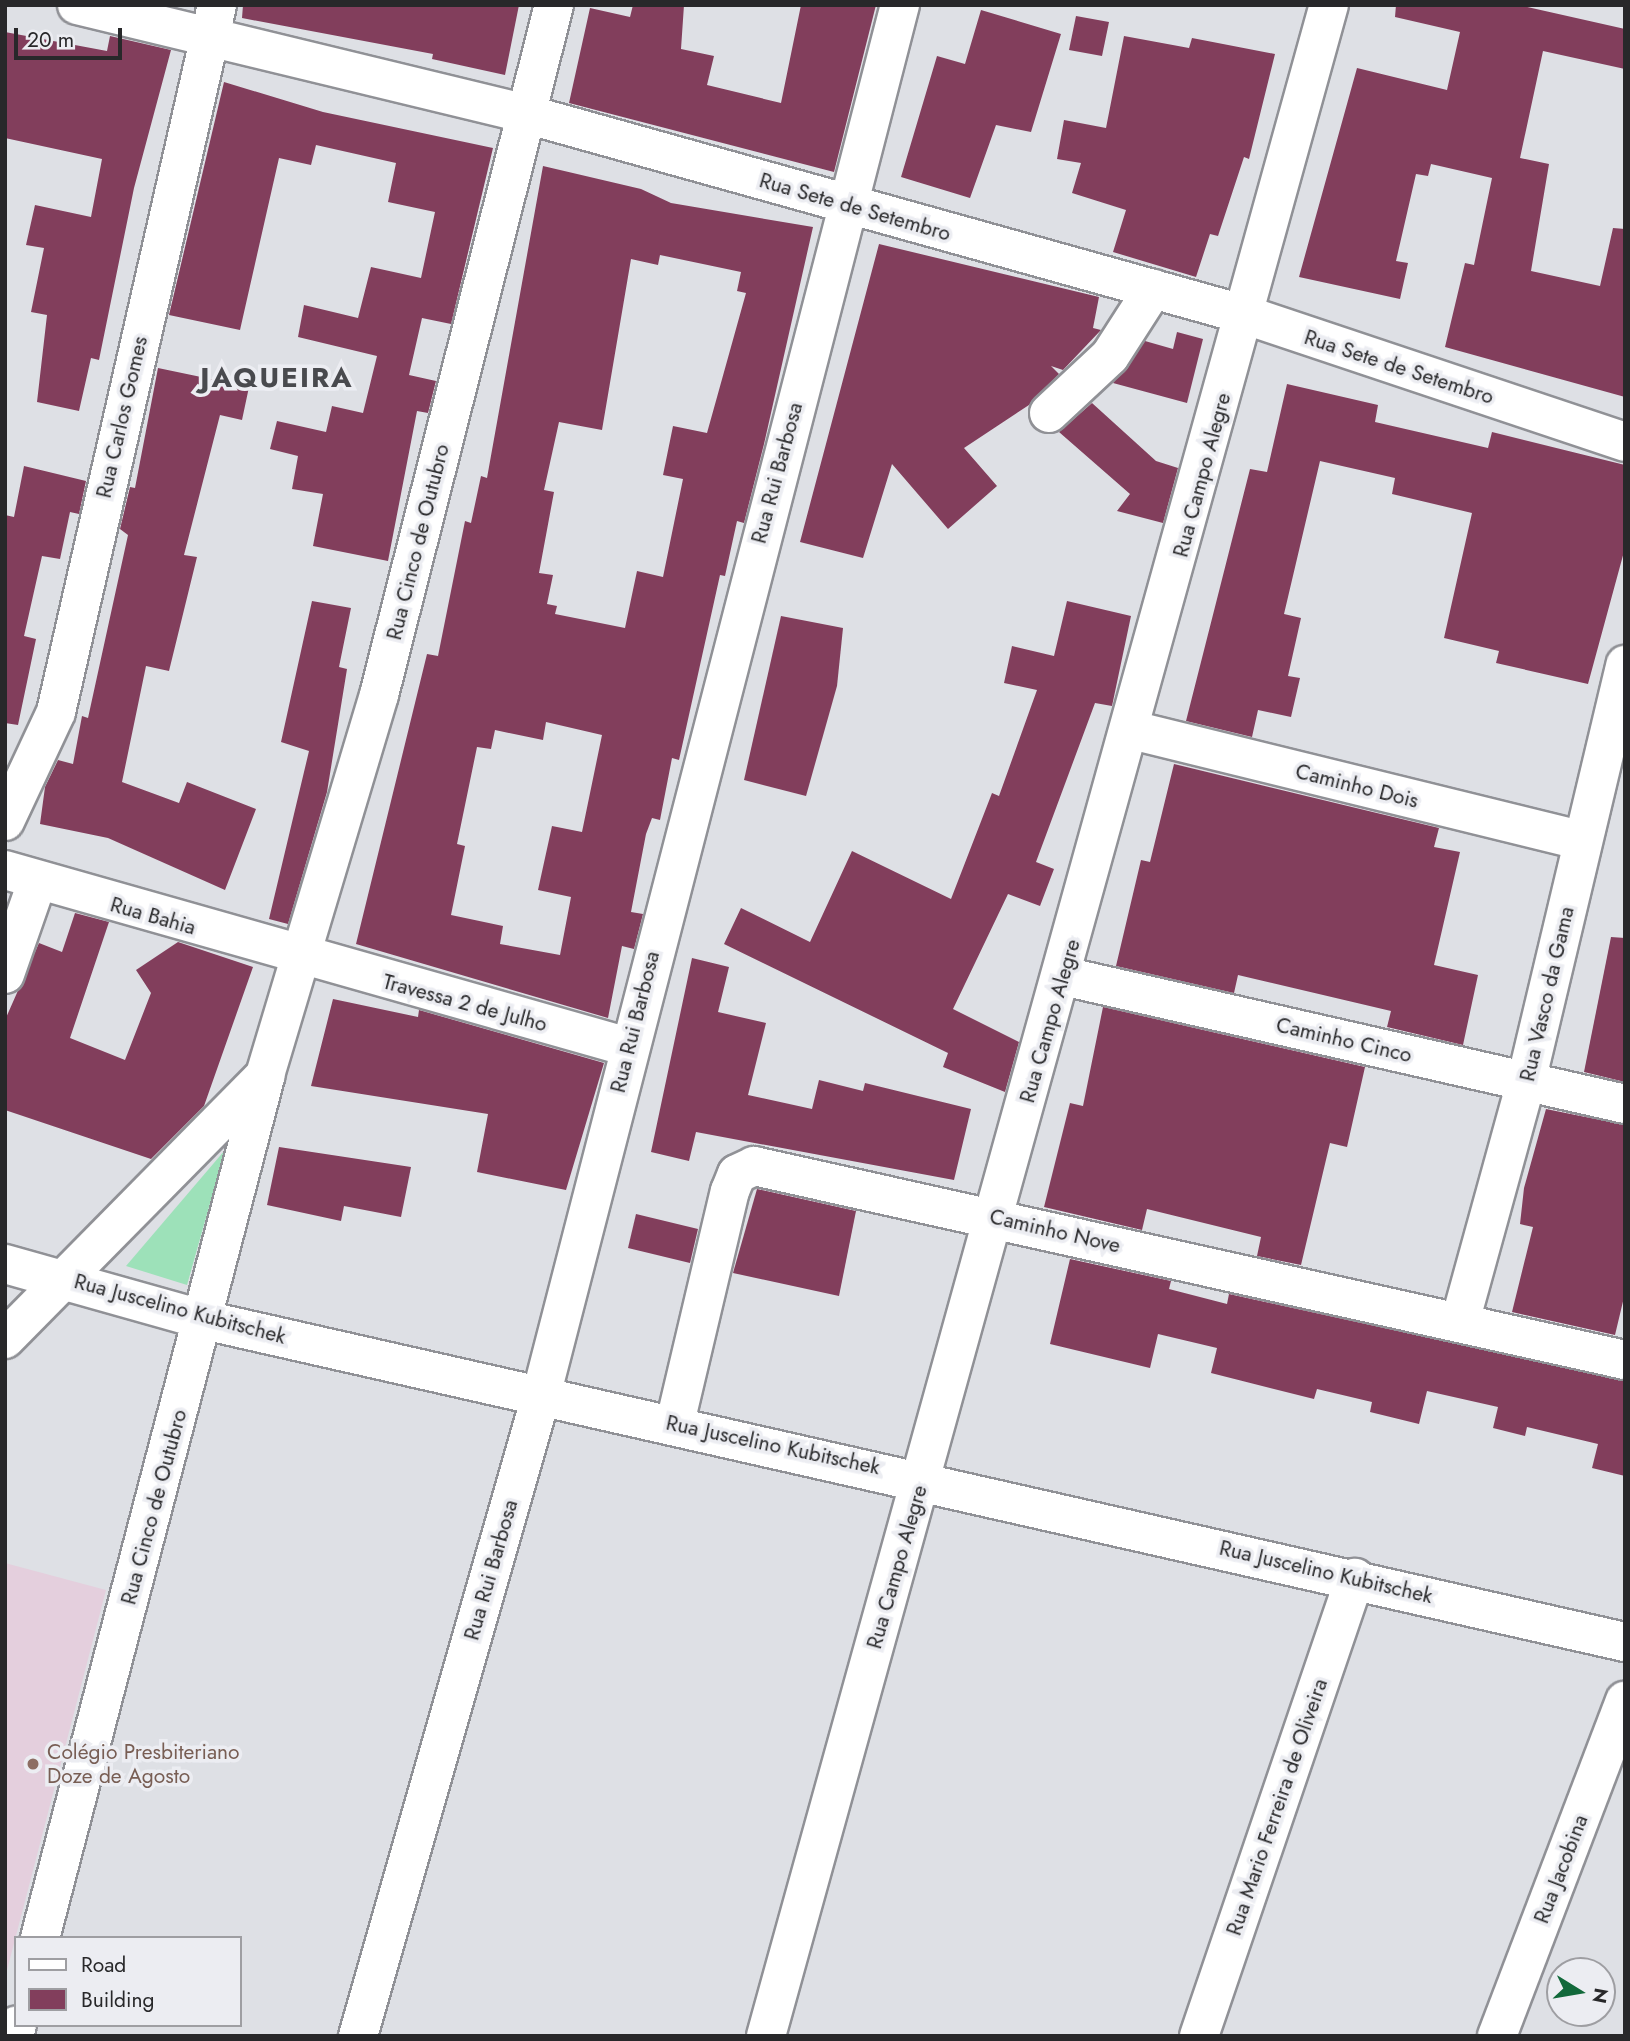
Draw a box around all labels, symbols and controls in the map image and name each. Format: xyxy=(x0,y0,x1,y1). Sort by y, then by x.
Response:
scale bar xyxy=(18,14,126,58)
text: 20 m xyxy=(27,25,74,55)
street label: Rua Sete de Setembro xyxy=(757,168,953,246)
street label: Rua Sete de Setembro xyxy=(1301,324,1497,410)
street label: Rua Carlos Gomes xyxy=(91,334,153,500)
district label: JAQUEIRA xyxy=(201,361,353,395)
street label: Rua Campo Alegre xyxy=(1168,390,1236,560)
street label: Rua Rui Barbosa xyxy=(746,400,808,546)
street label: Rua Cinco de Outubro xyxy=(381,441,455,643)
street label: Caminho Dois xyxy=(1293,759,1421,813)
street label: Rua Bahia xyxy=(107,892,199,940)
street label: Rua Vasco da Gama xyxy=(1515,904,1579,1084)
street label: Rua Campo Alegre xyxy=(1015,936,1085,1106)
street label: Rua Rui Barbosa xyxy=(605,949,665,1095)
street label: Travessa 2 de Julho xyxy=(380,969,550,1037)
street label: Caminho Cinco xyxy=(1274,1012,1414,1068)
street label: Caminho Nove xyxy=(987,1204,1123,1258)
street label: Rua Juscelino Kubitschek xyxy=(71,1269,289,1349)
street label: Rua Cinco de Outubro xyxy=(116,1407,192,1607)
street label: Rua Juscelino Kubitschek xyxy=(664,1410,882,1480)
street label: Rua Campo Alegre xyxy=(862,1482,932,1652)
street label: Rua Rui Barbosa xyxy=(459,1497,523,1643)
street label: Rua Juscelino Kubitschek xyxy=(1217,1535,1435,1609)
street label: Rua Mario Ferreira de Oliveira xyxy=(1221,1675,1333,1939)
place label: Colégio Presbiteriano Doze de Agosto xyxy=(47,1739,239,1789)
marker: Colégio Presbiteriano Doze de Agosto xyxy=(25,1756,41,1772)
street label: Rua Jacobina xyxy=(1529,1811,1593,1927)
legend xyxy=(14,1936,242,2027)
text: Road xyxy=(81,1950,126,1980)
north arrow xyxy=(1546,1957,1616,2027)
text: Building xyxy=(81,1985,154,2015)
text: N xyxy=(1585,1986,1615,2006)

